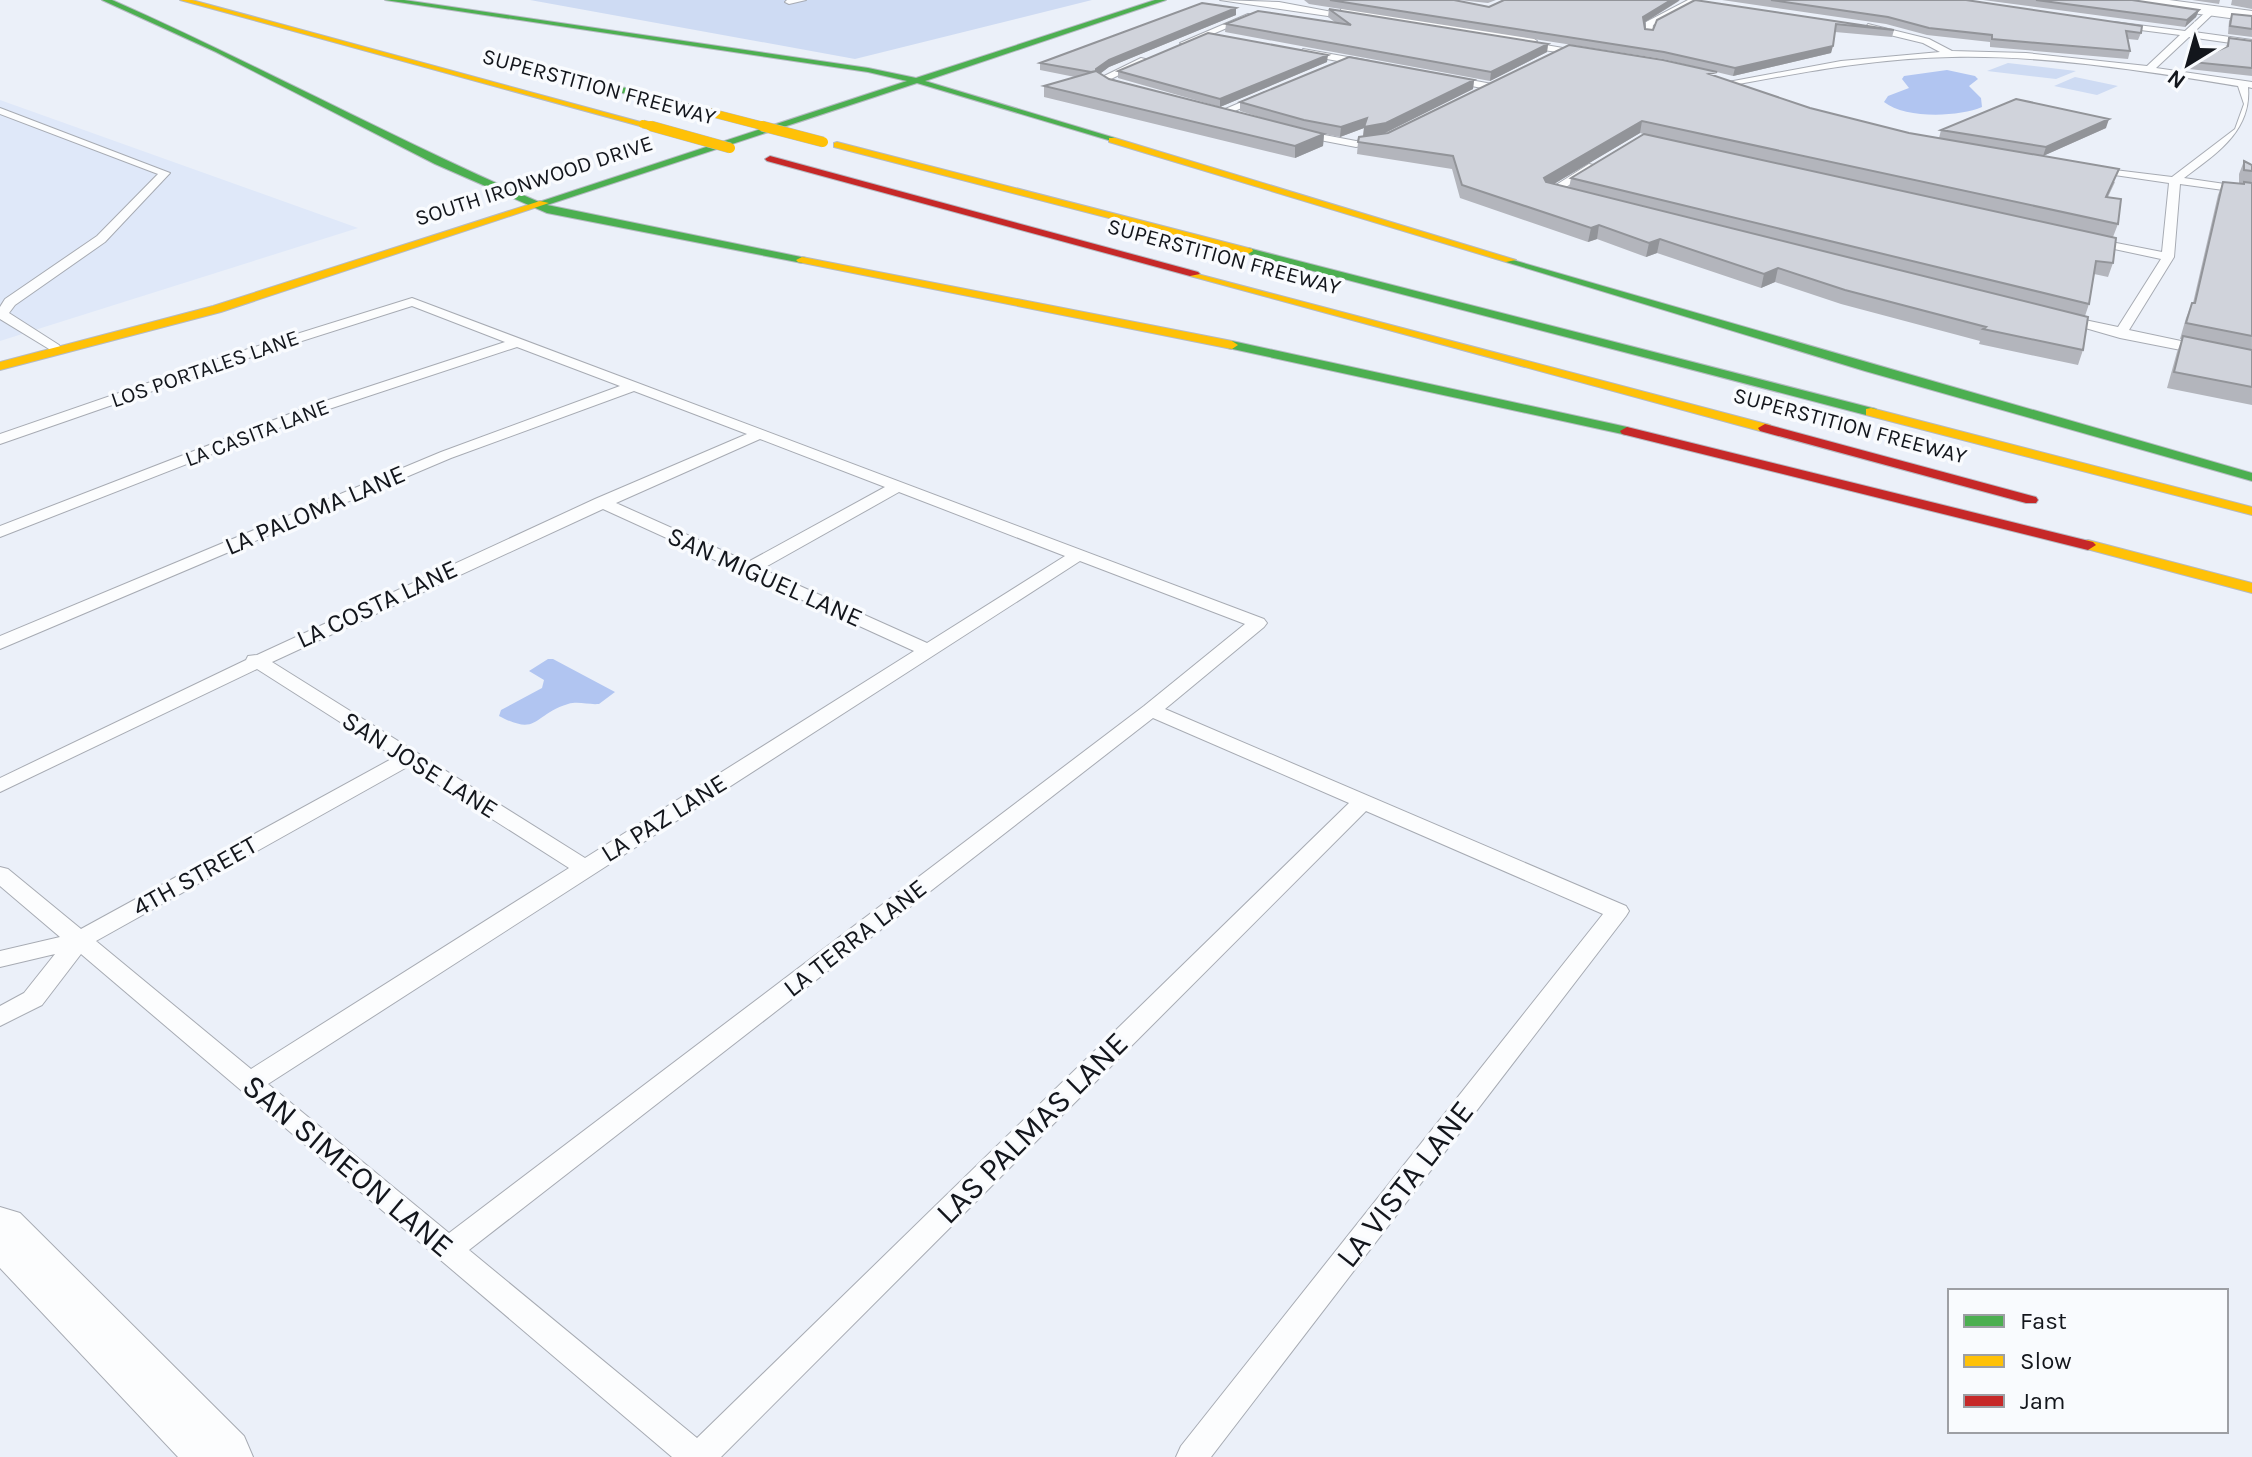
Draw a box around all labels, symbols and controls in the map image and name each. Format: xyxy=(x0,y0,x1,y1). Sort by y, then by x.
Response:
north arrow xyxy=(2148,24,2228,104)
street label: SUPERSTITION FREEWAY xyxy=(479,43,719,131)
text: N xyxy=(2162,64,2191,94)
street label: SOUTH IRONWOOD DRIVE xyxy=(412,130,656,232)
street label: SUPERSTITION FREEWAY xyxy=(1104,213,1344,301)
street label: LOS PORTALES LANE xyxy=(108,325,302,413)
street label: SUPERSTITION FREEWAY xyxy=(1730,382,1970,470)
street label: LA CASITA LANE xyxy=(181,394,333,472)
street label: LA PALOMA LANE xyxy=(220,458,410,562)
street label: SAN MIGUEL LANE xyxy=(663,520,867,634)
street label: LA COSTA LANE xyxy=(291,553,463,655)
street label: SAN JOSE LANE xyxy=(336,705,504,825)
street label: LA PAZ LANE xyxy=(595,767,733,869)
street label: 4TH STREET xyxy=(127,829,263,923)
street label: LA TERRA LANE xyxy=(777,872,933,1004)
street label: LAS PALMAS LANE xyxy=(928,1024,1136,1232)
street label: SAN SIMEON LANE xyxy=(235,1067,461,1265)
street label: LA VISTA LANE xyxy=(1328,1093,1482,1275)
legend xyxy=(1948,1289,2228,1433)
text: Fast xyxy=(2020,1307,2067,1335)
text: Slow xyxy=(2020,1347,2072,1375)
text: Jam xyxy=(2020,1387,2065,1415)

